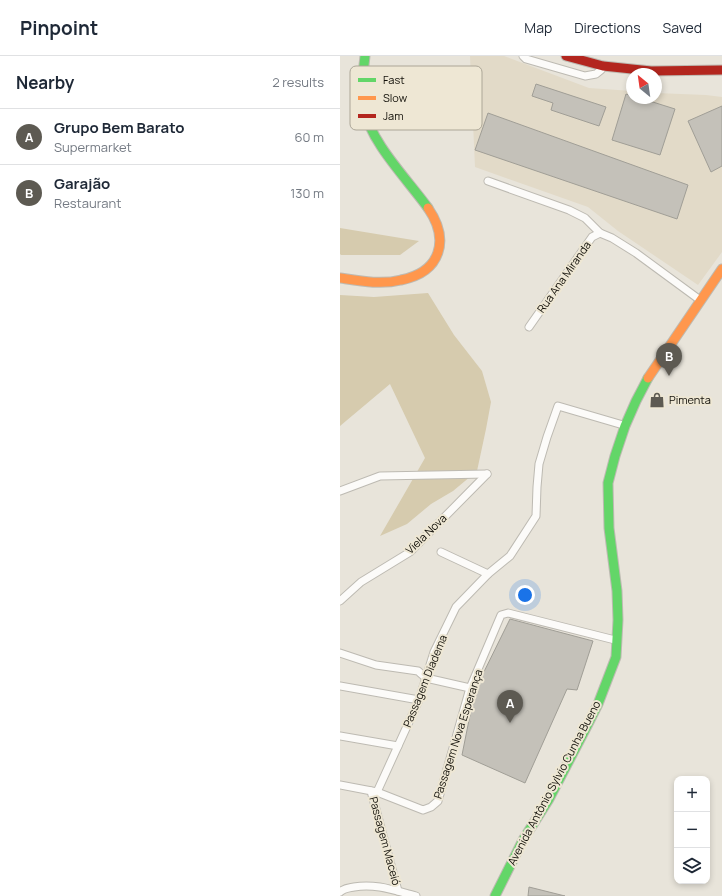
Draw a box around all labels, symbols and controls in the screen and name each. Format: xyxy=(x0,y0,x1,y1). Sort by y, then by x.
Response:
text: Pinpoint xyxy=(20,15,98,41)
text: Map xyxy=(524,18,552,37)
text: Directions xyxy=(574,18,641,37)
text: Saved xyxy=(663,18,702,37)
legend xyxy=(350,66,482,130)
north arrow xyxy=(626,68,662,104)
text: Nearby xyxy=(16,71,74,94)
text: Fast xyxy=(383,72,405,87)
text: 2 results xyxy=(272,73,324,91)
text: Slow xyxy=(383,90,408,105)
text: Jam xyxy=(383,108,404,123)
text: Grupo Bem Barato xyxy=(54,117,185,138)
text: A xyxy=(25,128,33,146)
text: 60 m xyxy=(294,128,324,146)
text: Supermarket xyxy=(54,138,132,156)
text: Garajão xyxy=(54,173,110,194)
text: B xyxy=(25,184,33,202)
text: 130 m xyxy=(290,184,324,202)
text: Restaurant xyxy=(54,194,121,212)
street label: Rua Ana Miranda xyxy=(533,238,594,316)
pin: B xyxy=(656,343,682,376)
shop icon: Pimenta xyxy=(648,391,666,409)
place label: Pimenta xyxy=(669,392,711,407)
street label: Viela Nova xyxy=(402,510,449,557)
your location xyxy=(515,585,535,605)
street label: Passagem Diadema xyxy=(399,632,450,729)
street label: Passagem Nova Esperança xyxy=(429,667,486,801)
pin: A xyxy=(497,690,523,723)
street label: Avenida Antônio Sylvio Cunha Bueno xyxy=(505,699,603,867)
map controls xyxy=(674,776,710,884)
button: + xyxy=(674,776,710,812)
street label: Passagem Maceió xyxy=(366,795,405,887)
button: − xyxy=(674,812,710,848)
button: layers xyxy=(674,848,710,884)

